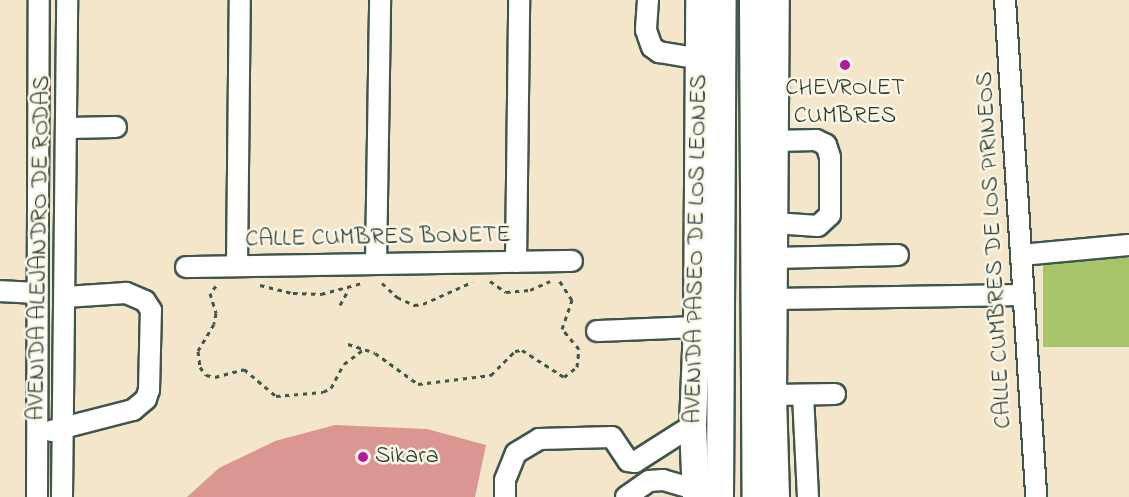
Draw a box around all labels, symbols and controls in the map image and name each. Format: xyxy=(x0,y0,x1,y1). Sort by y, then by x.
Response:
marker: CHEVROLET CUMBRES xyxy=(838,58,852,72)
street label: CALLE CUMBRES DE LOS PIRINEOS xyxy=(971,71,1019,429)
street label: AVENIDA PASEO DE LOS LEONES xyxy=(680,74,714,424)
street label: AVENIDA ALEJANDRO DE RODAS xyxy=(23,75,57,421)
place label: CHEVROLET CUMBRES xyxy=(785,75,905,131)
street label: CALLE CUMBRES BONETE xyxy=(245,221,511,255)
place label: Sikara xyxy=(375,443,439,471)
marker: Sikara xyxy=(356,450,370,464)

